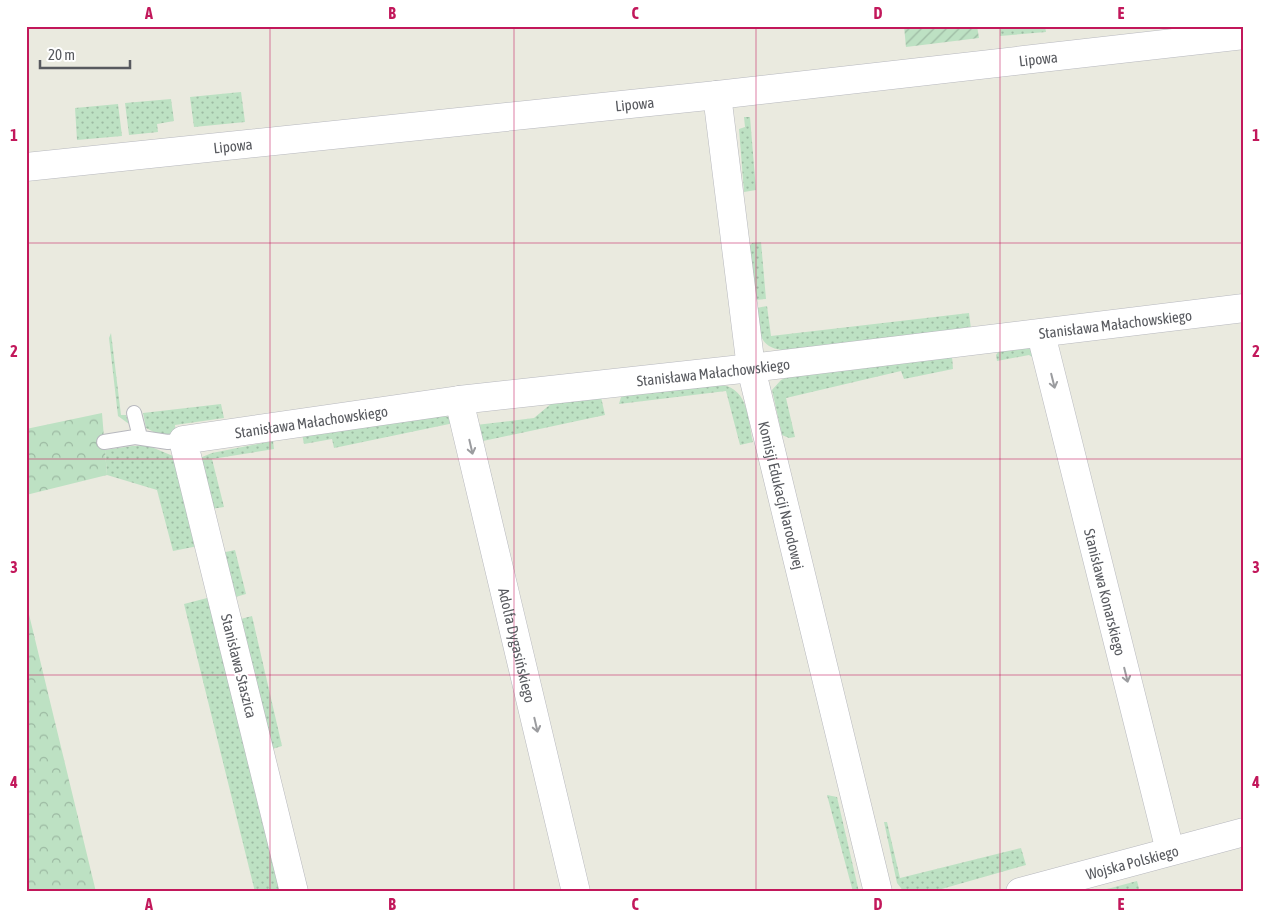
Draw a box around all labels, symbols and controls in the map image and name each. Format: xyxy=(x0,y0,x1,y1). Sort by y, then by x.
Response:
text: A xyxy=(144,4,153,22)
text: B xyxy=(388,4,396,22)
text: C xyxy=(631,4,639,22)
text: D xyxy=(874,4,883,22)
text: E xyxy=(1118,4,1125,22)
scale bar xyxy=(40,38,130,70)
text: 20 m xyxy=(48,46,75,63)
street label: Lipowa xyxy=(1018,48,1059,69)
street label: Lipowa xyxy=(614,93,655,114)
text: 1 xyxy=(10,126,18,144)
text: 1 xyxy=(1252,126,1260,144)
street label: Lipowa xyxy=(213,135,253,156)
street label: Stanisława Małachowskiego xyxy=(1038,306,1193,341)
text: 2 xyxy=(10,342,18,360)
text: 2 xyxy=(1252,342,1260,360)
street label: Stanisława Małachowskiego xyxy=(636,355,791,389)
one-way arrow xyxy=(1048,373,1058,389)
street label: Stanisława Małachowskiego xyxy=(234,402,389,441)
street label: Komisji Edukacji Narodowej xyxy=(756,419,808,571)
one-way arrow xyxy=(467,439,476,455)
street label: Stanisława Konarskiego xyxy=(1081,527,1129,657)
text: 3 xyxy=(10,558,18,576)
text: 3 xyxy=(1252,558,1260,576)
street label: Adolfa Dygasińskiego xyxy=(495,586,539,704)
street label: Stanisława Staszica xyxy=(218,612,260,720)
one-way arrow xyxy=(1122,666,1131,682)
one-way arrow xyxy=(532,716,541,732)
text: 4 xyxy=(9,773,18,791)
text: 4 xyxy=(1251,773,1260,791)
street label: Wojska Polskiego xyxy=(1084,841,1180,882)
text: A xyxy=(144,895,153,913)
text: B xyxy=(388,895,396,913)
text: C xyxy=(631,895,639,913)
text: D xyxy=(874,895,883,913)
text: E xyxy=(1118,895,1125,913)

